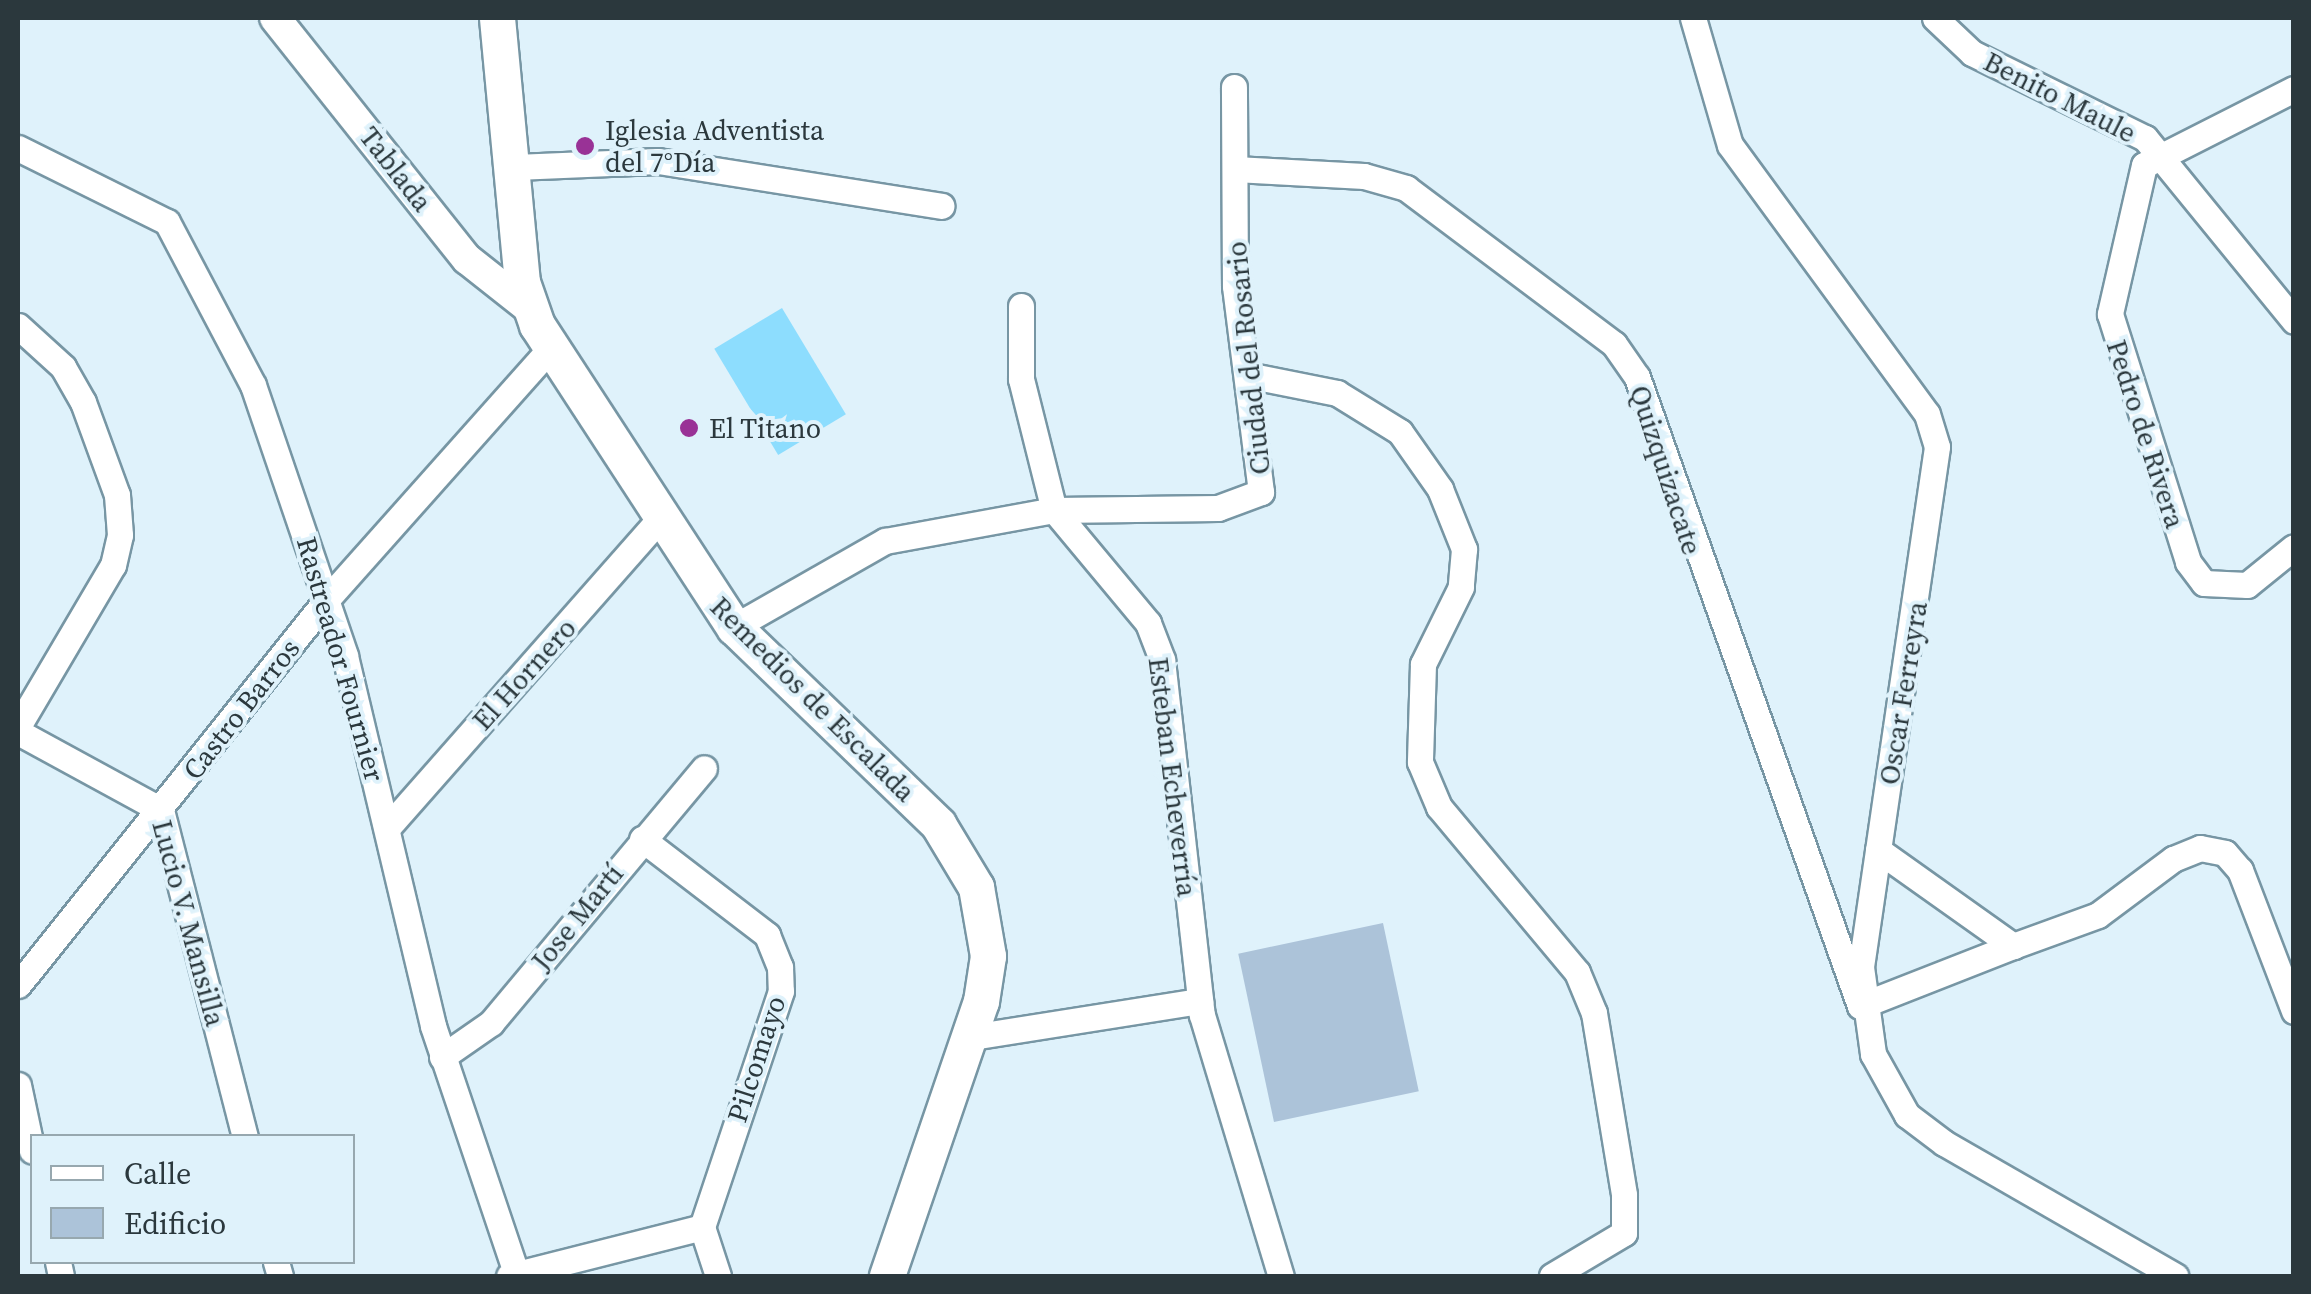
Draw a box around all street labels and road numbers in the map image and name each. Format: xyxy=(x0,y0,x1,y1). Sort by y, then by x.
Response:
street label: Benito Maule xyxy=(1978,44,2142,150)
street label: Tablada xyxy=(353,120,439,218)
street label: Ciudad del Rosario xyxy=(1219,240,1277,476)
street label: Pedro de Rivera xyxy=(2100,336,2192,532)
street label: Quizquizacate xyxy=(1623,381,1709,559)
street label: Rastreador Fournier xyxy=(290,533,392,785)
street label: Remedios de Escalada xyxy=(704,590,922,808)
street label: Oscar Ferreyra xyxy=(1872,599,1934,787)
street label: El Hornero xyxy=(465,611,583,737)
street label: Castro Barros xyxy=(176,632,306,786)
street label: Esteban Echeverría xyxy=(1142,655,1204,899)
street label: Lucio V. Mansilla xyxy=(145,816,233,1030)
street label: Jose Martí xyxy=(524,857,630,977)
street label: Pilcomayo xyxy=(720,992,792,1126)

